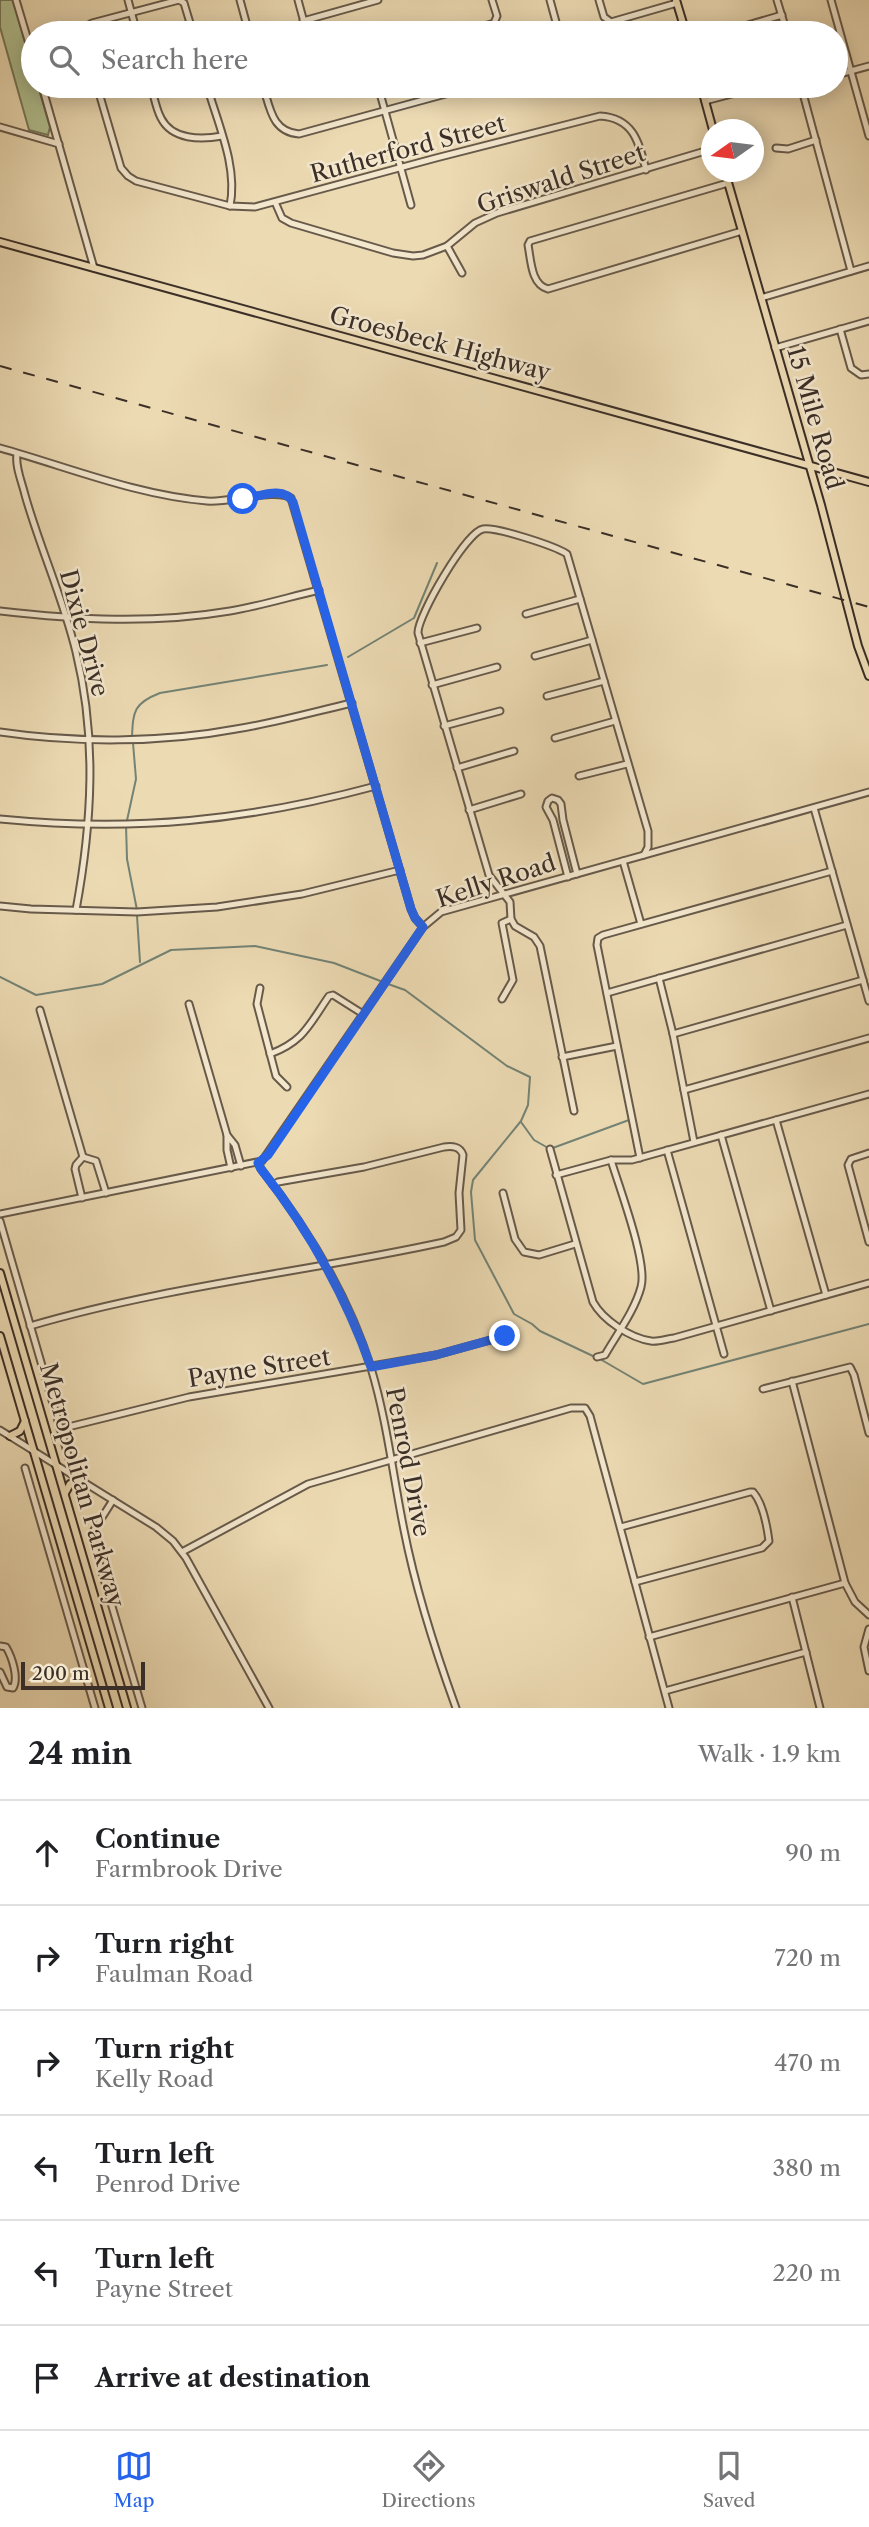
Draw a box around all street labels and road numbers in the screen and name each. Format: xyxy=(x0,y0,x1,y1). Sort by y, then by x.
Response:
street label: Rutherford Street xyxy=(307,108,509,189)
street label: Griswald Street xyxy=(473,138,649,219)
street label: Groesbeck Highway xyxy=(326,300,554,387)
street label: 15 Mile Road xyxy=(781,343,850,493)
street label: Dixie Drive xyxy=(54,566,115,700)
street label: Kelly Road xyxy=(432,847,560,913)
street label: Payne Street xyxy=(186,1342,333,1393)
street label: Metropolitan Parkway xyxy=(34,1359,131,1611)
street label: Penrod Drive xyxy=(380,1385,437,1539)

